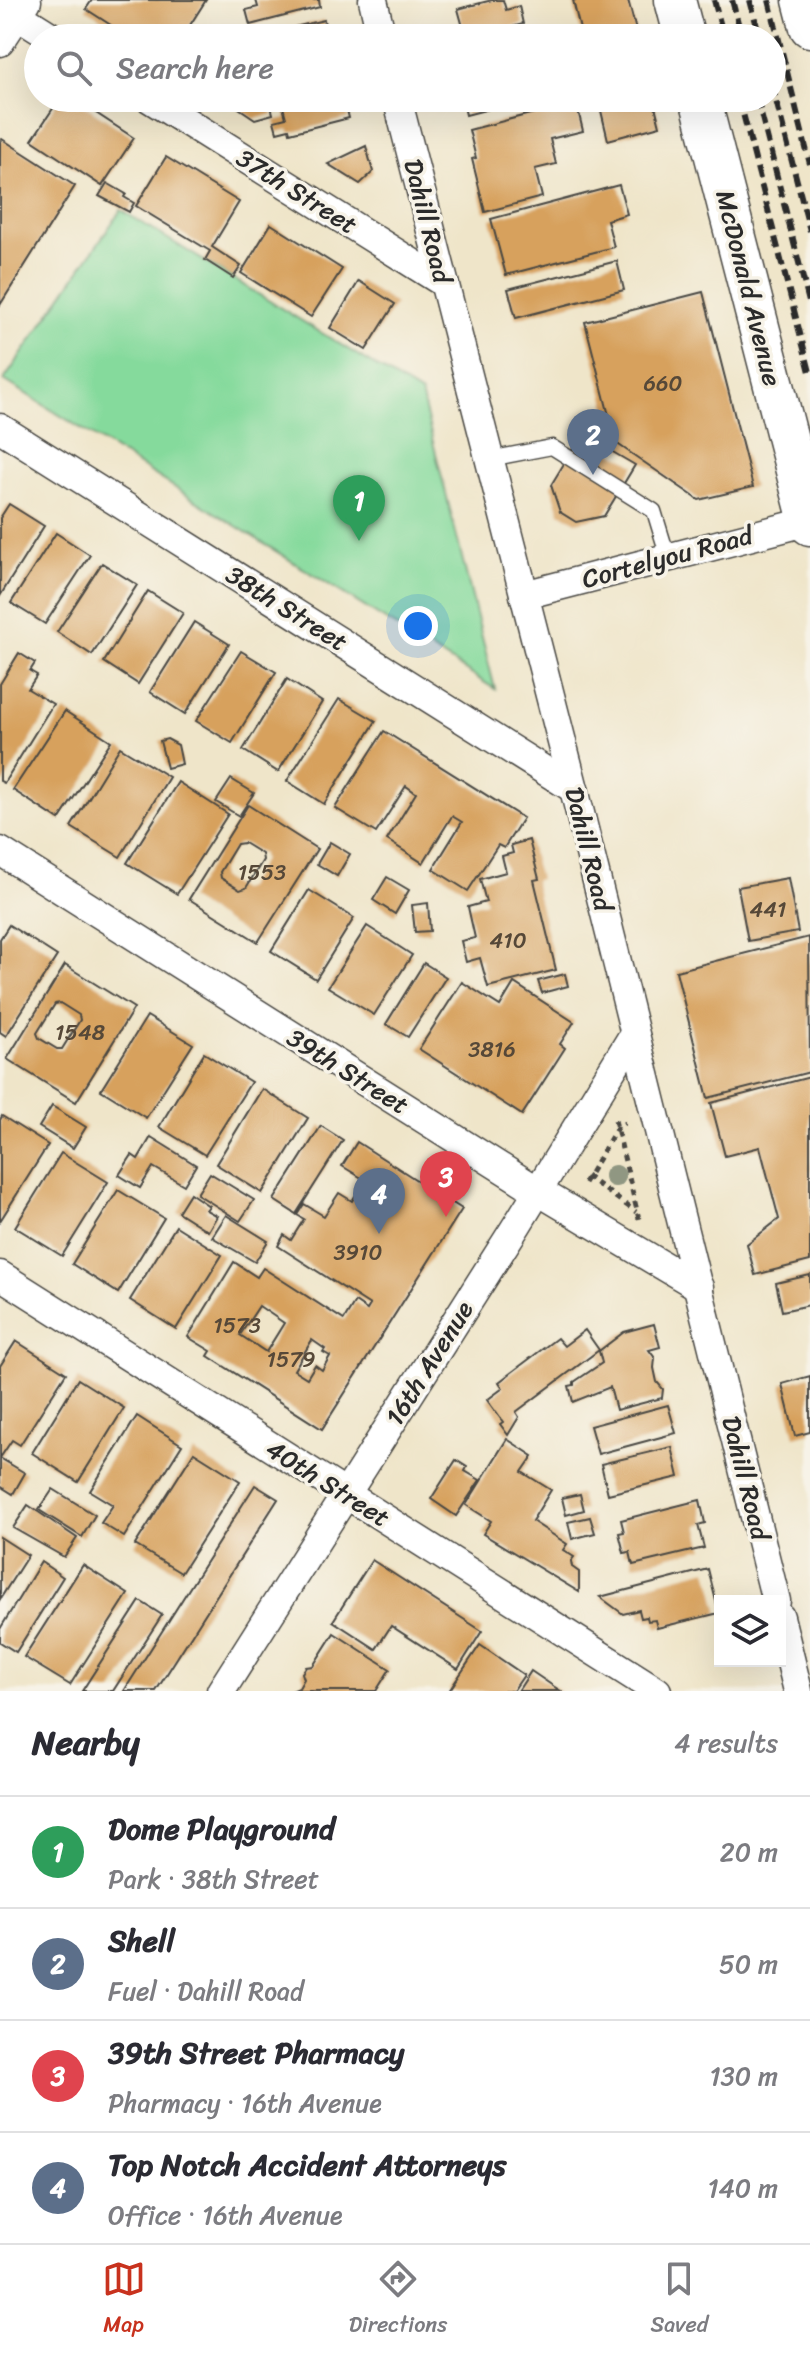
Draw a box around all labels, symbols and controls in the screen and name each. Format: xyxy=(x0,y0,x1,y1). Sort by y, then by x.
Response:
search box xyxy=(24,24,786,112)
text: Search here xyxy=(116,41,274,95)
icon: search xyxy=(52,46,96,90)
street label: 37th Street xyxy=(227,135,367,247)
street label: Dahill Road xyxy=(390,154,466,290)
street label: McDonald Avenue xyxy=(702,185,796,391)
house number: 660 xyxy=(644,364,682,403)
pin: 2 xyxy=(567,409,619,475)
pin: 1 xyxy=(333,475,385,541)
street label: Cortelyou Road xyxy=(577,512,760,602)
street label: 38th Street xyxy=(217,552,357,664)
your location xyxy=(398,606,438,646)
street label: Dahill Road xyxy=(551,782,627,918)
house number: 1553 xyxy=(238,853,286,892)
house number: 441 xyxy=(750,890,786,929)
house number: 410 xyxy=(489,921,527,960)
house number: 1548 xyxy=(55,1013,105,1052)
street label: 39th Street xyxy=(277,1015,419,1127)
house number: 3816 xyxy=(468,1030,516,1069)
pin: 3 xyxy=(420,1151,472,1217)
pin: 4 xyxy=(353,1168,405,1234)
house number: 3910 xyxy=(334,1233,382,1272)
street label: 16th Avenue xyxy=(372,1291,486,1435)
house number: 1573 xyxy=(213,1306,261,1345)
house number: 1579 xyxy=(267,1340,315,1379)
street label: Dahill Road xyxy=(708,1411,784,1547)
street label: 40th Street xyxy=(256,1426,400,1540)
map controls xyxy=(714,1595,786,1667)
button: layers xyxy=(714,1595,786,1667)
text: Nearby xyxy=(32,1713,140,1773)
text: 4 results xyxy=(674,1720,778,1766)
text: Dome Playground xyxy=(108,1802,335,1856)
text: 1 xyxy=(52,1829,64,1875)
text: 20 m xyxy=(720,1829,778,1875)
text: Park · 38th Street xyxy=(108,1856,319,1902)
text: Shell xyxy=(108,1914,175,1968)
text: 2 xyxy=(50,1941,66,1987)
text: 50 m xyxy=(719,1941,778,1987)
text: Fuel · Dahill Road xyxy=(108,1968,304,2014)
text: 39th Street Pharmacy xyxy=(108,2026,404,2080)
text: 3 xyxy=(51,2053,65,2099)
text: 130 m xyxy=(709,2053,778,2099)
text: Pharmacy · 16th Avenue xyxy=(108,2080,382,2126)
text: Top Notch Accident Attorneys xyxy=(108,2138,506,2192)
text: 4 xyxy=(50,2165,66,2211)
text: 140 m xyxy=(707,2165,778,2211)
text: Office · 16th Avenue xyxy=(108,2192,343,2238)
tab: Map xyxy=(102,2257,146,2344)
tab: Directions xyxy=(349,2257,447,2344)
tab: Saved xyxy=(650,2257,708,2344)

